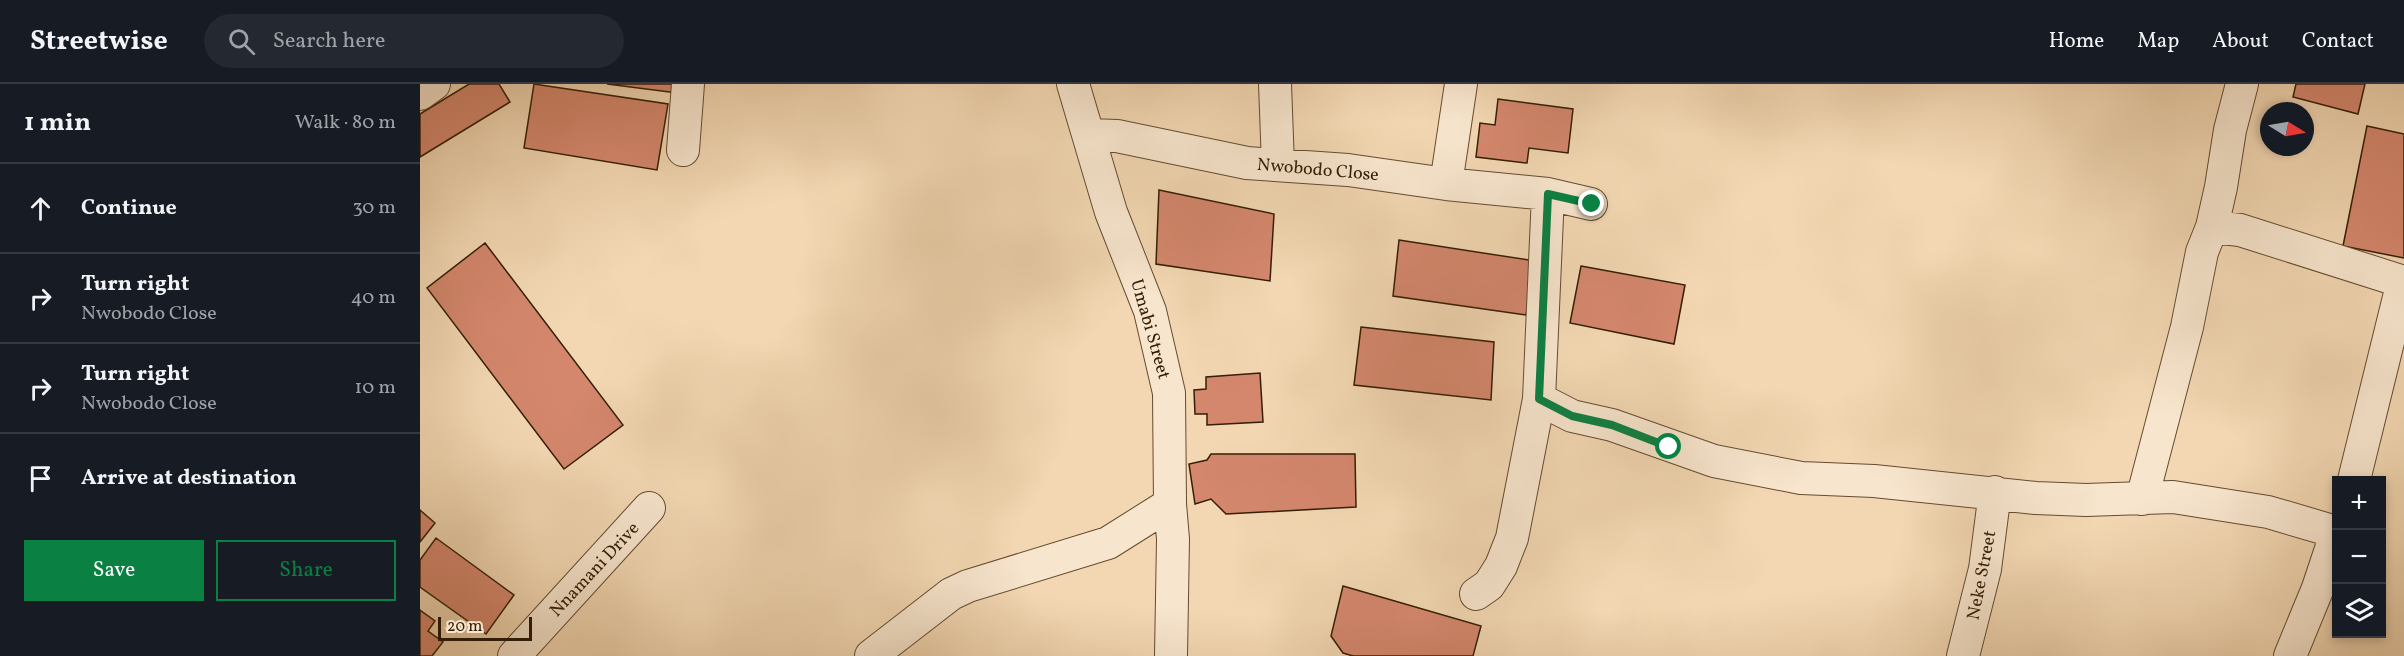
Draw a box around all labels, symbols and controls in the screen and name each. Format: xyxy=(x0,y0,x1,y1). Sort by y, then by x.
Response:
search box xyxy=(204,14,624,68)
text: Streetwise xyxy=(30,22,168,61)
icon: search xyxy=(225,25,258,58)
text: Search here xyxy=(273,26,385,57)
text: Home xyxy=(2049,27,2104,56)
text: Map xyxy=(2137,27,2179,56)
text: About xyxy=(2212,27,2269,56)
text: Contact xyxy=(2302,27,2374,56)
north arrow xyxy=(2260,102,2314,156)
text: 1 min xyxy=(24,105,91,141)
text: Walk · 80 m xyxy=(295,109,396,137)
street label: Nwobodo Close xyxy=(1256,153,1380,188)
route end xyxy=(1578,190,1604,216)
icon: ahead xyxy=(24,192,57,225)
text: Continue xyxy=(81,193,177,224)
text: 30 m xyxy=(352,194,396,222)
text: Turn right xyxy=(81,269,189,300)
street label: Umabi Street xyxy=(1123,276,1176,382)
icon: right xyxy=(24,282,57,315)
text: 40 m xyxy=(351,284,396,312)
text: Nwobodo Close xyxy=(81,300,217,328)
text: Turn right xyxy=(81,359,189,390)
icon: right xyxy=(24,372,57,405)
text: 10 m xyxy=(355,374,396,402)
text: Nwobodo Close xyxy=(81,390,217,418)
route start xyxy=(1655,433,1681,459)
icon: arrive xyxy=(24,462,57,495)
text: Arrive at destination xyxy=(81,463,297,494)
map controls xyxy=(2332,476,2386,638)
button: + xyxy=(2332,476,2386,530)
street label: Nnamani Drive xyxy=(544,517,646,623)
street label: Neke Street xyxy=(1962,528,2003,622)
button: − xyxy=(2332,530,2386,584)
button: Save xyxy=(24,540,204,601)
button: Share xyxy=(216,540,396,601)
button: layers xyxy=(2332,584,2386,638)
scale bar xyxy=(438,614,532,642)
text: 20 m xyxy=(447,616,482,638)

